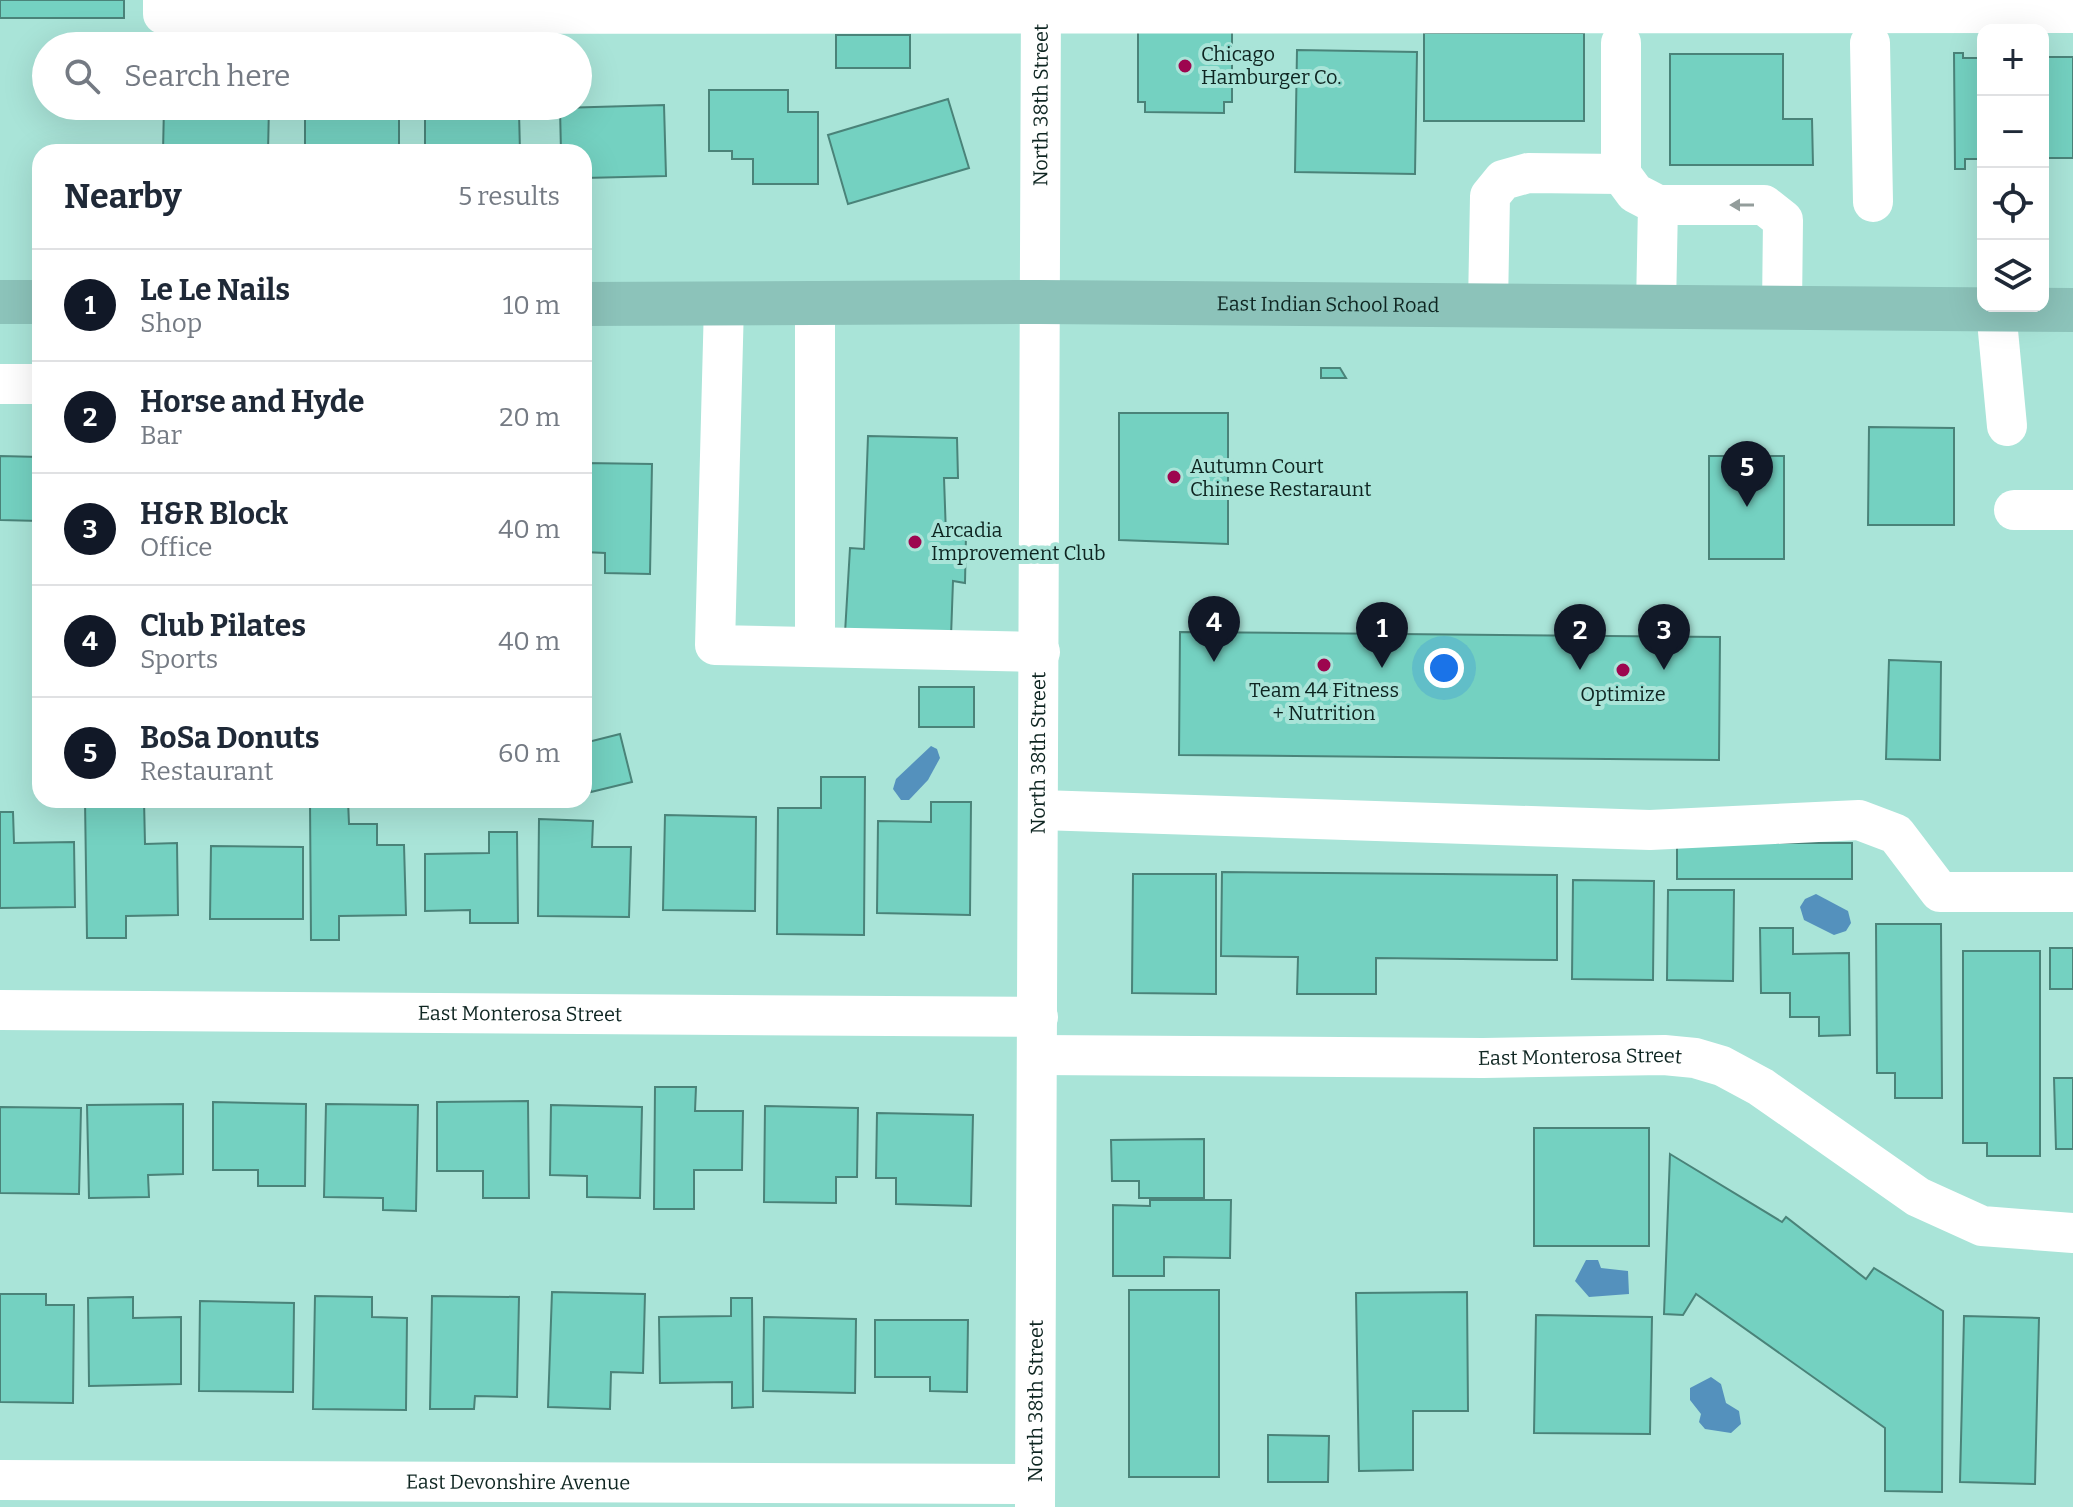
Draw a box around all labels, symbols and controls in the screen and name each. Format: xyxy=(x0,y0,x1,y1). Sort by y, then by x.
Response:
street label: North 38th Street xyxy=(1028,24,1053,186)
map controls xyxy=(1977,24,2049,312)
button: + xyxy=(1977,24,2049,96)
search box xyxy=(32,32,592,120)
place label: Chicago Hamburger Co. xyxy=(1201,42,1341,89)
icon: search xyxy=(60,54,104,98)
marker: Chicago Hamburger Co. xyxy=(1176,57,1194,75)
text: Search here xyxy=(124,58,291,94)
button: − xyxy=(1977,96,2049,168)
button: locate xyxy=(1977,168,2049,240)
text: Nearby xyxy=(64,176,182,217)
text: 5 results xyxy=(458,181,560,212)
one-way arrow xyxy=(1729,199,1754,211)
button: layers xyxy=(1977,240,2049,312)
text: Le Le Nails xyxy=(140,272,290,308)
text: 1 xyxy=(84,290,96,321)
text: 10 m xyxy=(503,290,560,321)
street label: East Indian School Road xyxy=(1217,291,1440,317)
text: Shop xyxy=(140,308,202,339)
text: Horse and Hyde xyxy=(140,384,364,420)
text: 2 xyxy=(83,402,97,433)
text: 20 m xyxy=(499,402,560,433)
text: Bar xyxy=(140,420,182,451)
pin: 5 xyxy=(1721,441,1773,507)
place label: Autumn Court Chinese Restaraunt xyxy=(1190,454,1371,501)
marker: Autumn Court Chinese Restaraunt xyxy=(1165,468,1183,486)
text: H&R Block xyxy=(140,496,288,532)
text: 3 xyxy=(83,514,97,545)
text: 40 m xyxy=(498,514,560,545)
place label: Arcadia Improvement Club xyxy=(931,518,1106,565)
text: Office xyxy=(140,532,212,563)
marker: Arcadia Improvement Club xyxy=(906,533,924,551)
pin: 4 xyxy=(1188,596,1240,662)
pin: 1 xyxy=(1356,602,1408,668)
pin: 2 xyxy=(1554,604,1606,670)
pin: 3 xyxy=(1638,604,1690,670)
text: Club Pilates xyxy=(140,608,306,644)
text: 4 xyxy=(82,626,98,657)
text: 40 m xyxy=(498,626,560,657)
text: Sports xyxy=(140,644,218,675)
your location xyxy=(1424,648,1464,688)
marker: Team 44 Fitness + Nutrition xyxy=(1315,656,1333,674)
marker: Optimize xyxy=(1614,661,1632,679)
street label: North 38th Street xyxy=(1026,672,1050,834)
place label: Team 44 Fitness + Nutrition xyxy=(1249,678,1399,725)
place label: Optimize xyxy=(1580,682,1666,706)
text: BoSa Donuts xyxy=(140,720,320,756)
text: 5 xyxy=(83,738,97,769)
text: 60 m xyxy=(498,738,560,769)
text: Restaurant xyxy=(140,756,273,787)
street label: East Monterosa Street xyxy=(418,1001,622,1026)
street label: East Monterosa Street xyxy=(1478,1043,1683,1070)
street label: North 38th Street xyxy=(1023,1320,1048,1482)
street label: East Devonshire Avenue xyxy=(406,1470,630,1494)

